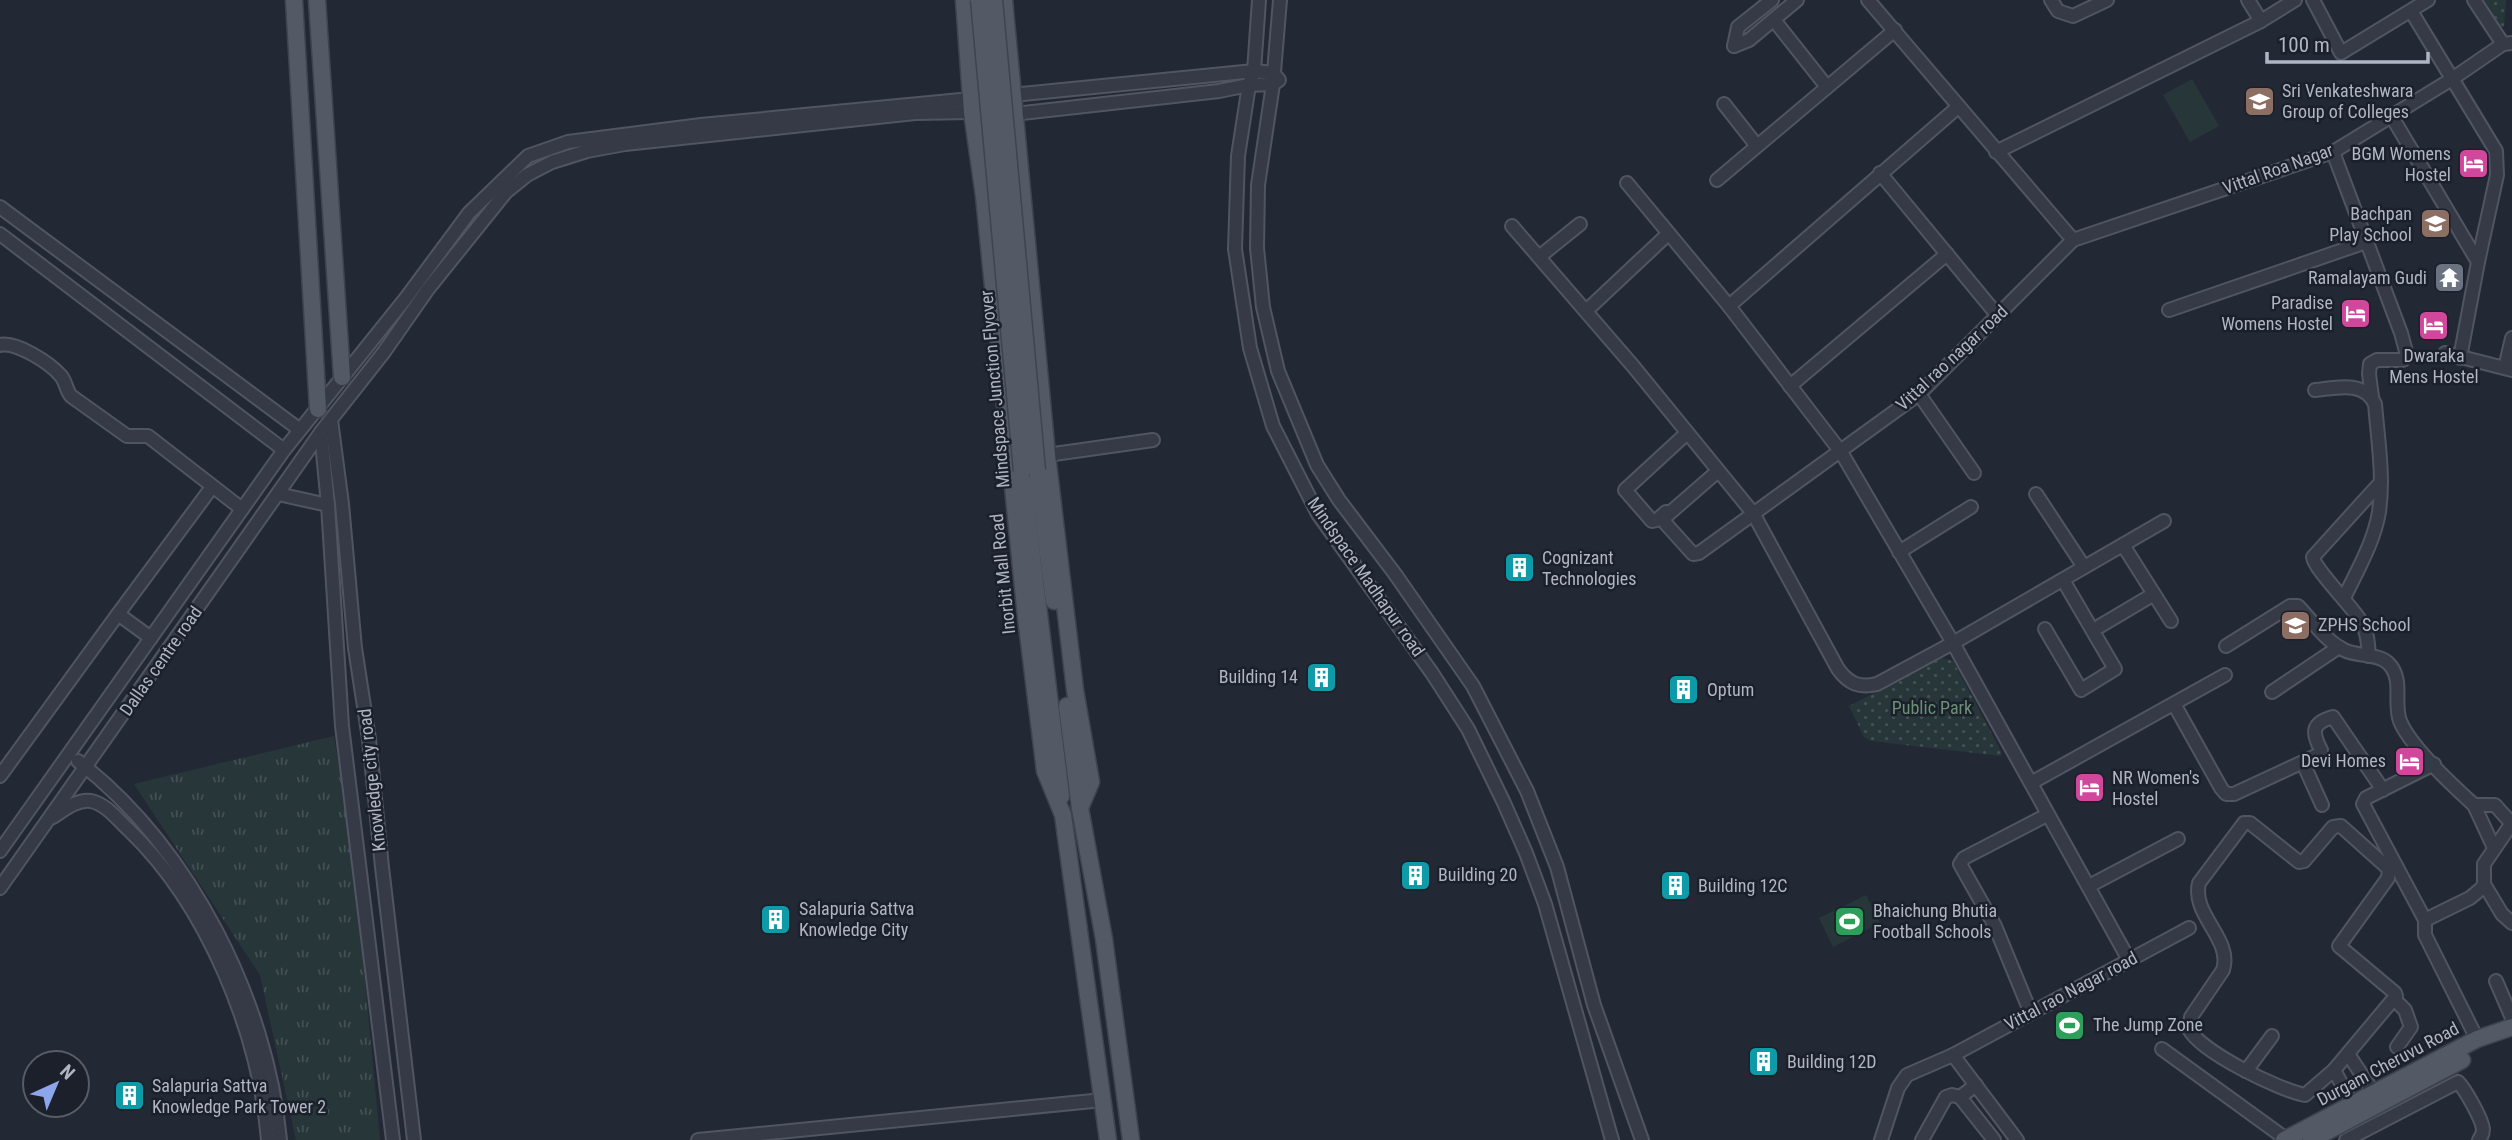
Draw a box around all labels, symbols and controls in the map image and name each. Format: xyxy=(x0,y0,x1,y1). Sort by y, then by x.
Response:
scale bar xyxy=(2267,21,2428,65)
text: 100 m xyxy=(2278,33,2330,57)
place label: Sri Venkateshwara Group of Colleges xyxy=(2282,80,2413,122)
school or university icon: Sri Venkateshwara Group of Colleges xyxy=(2242,84,2276,118)
street label: Vittal Roa Nagar xyxy=(2220,139,2336,198)
place label: BGM Womens Hostel xyxy=(2351,143,2451,185)
hotel icon: BGM Womens Hostel xyxy=(2457,147,2491,181)
place label: Bachpan Play School xyxy=(2329,203,2412,245)
school or university icon: Bachpan Play School xyxy=(2418,207,2452,241)
temple icon: Ramalayam Gudi xyxy=(2433,261,2467,295)
place label: Ramalayam Gudi xyxy=(2308,267,2427,288)
street label: Mindspace Junction Flyover xyxy=(975,289,1014,489)
place label: Paradise Womens Hostel xyxy=(2221,292,2333,334)
hotel icon: Paradise Womens Hostel xyxy=(2339,296,2373,330)
street label: Vittal rao nagar road xyxy=(1891,300,2012,415)
hotel icon: Dwaraka Mens Hostel xyxy=(2417,309,2451,343)
place label: Dwaraka Mens Hostel xyxy=(2389,345,2479,387)
street label: Mindspace Madhapur road xyxy=(1303,493,1429,660)
street label: Inorbit Mall Road xyxy=(986,513,1019,635)
place label: Cognizant Technologies xyxy=(1542,547,1637,589)
building icon: Cognizant Technologies xyxy=(1502,551,1536,585)
street label: Dallas centre road xyxy=(115,602,206,719)
school or university icon: ZPHS School xyxy=(2278,608,2312,642)
place label: ZPHS School xyxy=(2318,614,2411,635)
building icon: Building 14 xyxy=(1304,660,1338,694)
place label: Building 14 xyxy=(1219,666,1298,687)
building icon: Optum xyxy=(1667,673,1701,707)
place label: Optum xyxy=(1707,679,1754,700)
park label: Public Park xyxy=(1892,697,1972,718)
street label: Knowledge city road xyxy=(354,708,389,852)
hotel icon: Devi Homes xyxy=(2392,744,2426,778)
place label: Devi Homes xyxy=(2301,750,2386,771)
place label: NR Women's Hostel xyxy=(2112,767,2200,809)
hotel icon: NR Women's Hostel xyxy=(2072,771,2106,805)
building icon: Building 20 xyxy=(1398,858,1432,892)
place label: Building 20 xyxy=(1438,864,1517,885)
building icon: Building 12C xyxy=(1658,869,1692,903)
place label: Building 12C xyxy=(1698,875,1788,896)
place label: Salapuria Sattva Knowledge City xyxy=(799,898,914,940)
place label: Bhaichung Bhutia Football Schools xyxy=(1873,900,1997,942)
building icon: Salapuria Sattva Knowledge City xyxy=(759,902,793,936)
sports icon: Bhaichung Bhutia Football Schools xyxy=(1833,904,1867,938)
street label: Vittal rao Nagar road xyxy=(2001,947,2141,1034)
sports icon: The Jump Zone xyxy=(2053,1008,2087,1042)
place label: The Jump Zone xyxy=(2093,1014,2203,1035)
street label: Durgam Cheruvu Road xyxy=(2313,1017,2462,1110)
building icon: Building 12D xyxy=(1747,1045,1781,1079)
north arrow xyxy=(21,1049,91,1119)
place label: Building 12D xyxy=(1787,1051,1877,1072)
text: N xyxy=(55,1060,80,1084)
place label: Salapuria Sattva Knowledge Park Tower 2 xyxy=(152,1075,326,1117)
building icon: Salapuria Sattva Knowledge Park Tower 2 xyxy=(112,1079,146,1113)

